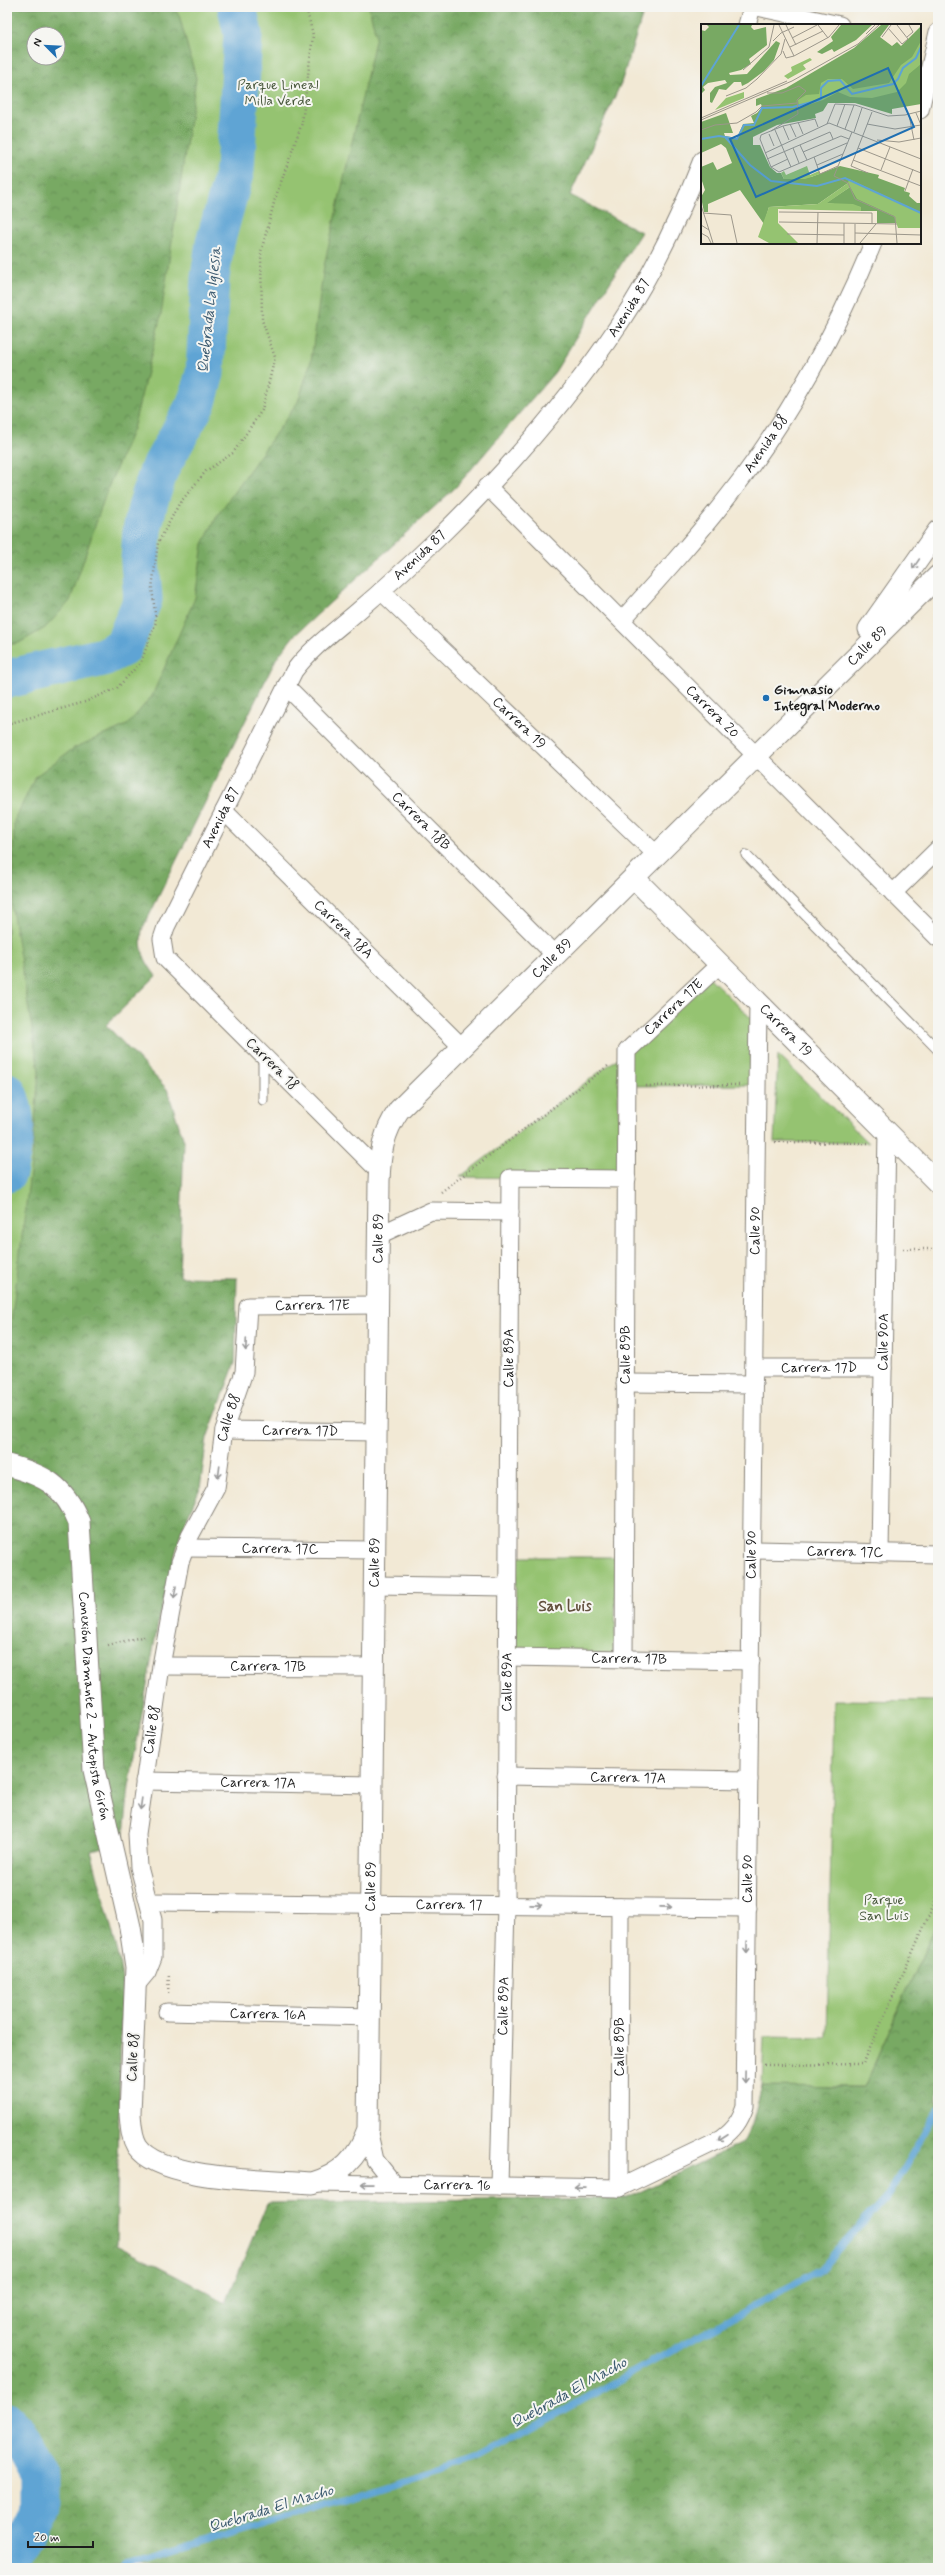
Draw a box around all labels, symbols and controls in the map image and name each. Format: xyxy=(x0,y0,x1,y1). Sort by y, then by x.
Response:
inset map xyxy=(701,24,921,244)
north arrow xyxy=(26,26,66,66)
text: N xyxy=(30,36,46,49)
park label: Parque Lineal Milla Verde xyxy=(237,76,319,110)
water label: Quebrada La Iglesia xyxy=(193,245,227,374)
street label: Avenida 87 xyxy=(604,275,654,341)
street label: Avenida 88 xyxy=(740,411,792,476)
street label: Avenida 87 xyxy=(390,526,450,585)
one-way arrow xyxy=(912,558,920,569)
street label: Calle 89 xyxy=(843,622,892,670)
street label: Carrera 20 xyxy=(682,681,743,742)
place label: Gimnasio Integral Moderno xyxy=(774,681,880,717)
street label: Carrera 19 xyxy=(488,693,550,753)
marker: Gimnasio Integral Moderno xyxy=(761,693,771,703)
street label: Avenida 87 xyxy=(198,784,243,851)
street label: Carrera 18B xyxy=(388,788,455,855)
street label: Carrera 18A xyxy=(310,896,377,963)
street label: Calle 89 xyxy=(528,934,576,982)
street label: Carrera 17E xyxy=(640,975,707,1039)
street label: Carrera 19 xyxy=(755,1000,816,1061)
street label: Carrera 18 xyxy=(242,1034,302,1094)
street label: Calle 90 xyxy=(746,1206,765,1255)
street label: Calle 89 xyxy=(369,1213,388,1264)
street label: Carrera 17E xyxy=(275,1296,350,1315)
street label: Calle 90A xyxy=(874,1313,893,1371)
street label: Calle 89B xyxy=(616,1325,635,1385)
street label: Calle 89A xyxy=(500,1328,518,1388)
one-way arrow xyxy=(242,1338,249,1351)
street label: Carrera 17D xyxy=(781,1359,857,1377)
street label: Calle 88 xyxy=(213,1391,245,1443)
street label: Carrera 17D xyxy=(262,1421,338,1440)
one-way arrow xyxy=(215,1465,223,1478)
street label: Calle 90 xyxy=(742,1530,761,1579)
street label: Calle 89 xyxy=(365,1537,384,1588)
street label: Carrera 17C xyxy=(241,1540,319,1558)
street label: Carrera 17C xyxy=(806,1542,884,1562)
one-way arrow xyxy=(171,1585,179,1598)
street label: Conexión Diamante 2 - Autopista Girón xyxy=(74,1591,114,1822)
district label: San Luis xyxy=(538,1597,592,1617)
street label: Carrera 17B xyxy=(591,1649,667,1669)
street label: Calle 89A xyxy=(498,1652,516,1712)
street label: Carrera 17B xyxy=(230,1657,306,1676)
street label: Calle 88 xyxy=(139,1704,164,1756)
street label: Carrera 17A xyxy=(590,1768,666,1788)
street label: Carrera 17A xyxy=(220,1773,296,1793)
one-way arrow xyxy=(137,1797,145,1810)
street label: Calle 90 xyxy=(738,1854,757,1903)
street label: Calle 89 xyxy=(362,1861,380,1912)
park label: Parque San Luis xyxy=(859,1891,909,1925)
street label: Carrera 17 xyxy=(415,1896,482,1914)
one-way arrow xyxy=(529,1901,542,1909)
one-way arrow xyxy=(659,1903,672,1911)
one-way arrow xyxy=(743,1940,751,1953)
street label: Calle 89A xyxy=(494,1976,513,2036)
street label: Carrera 16A xyxy=(229,2005,307,2024)
street label: Calle 89B xyxy=(610,2017,629,2077)
street label: Calle 88 xyxy=(123,2032,143,2082)
one-way arrow xyxy=(741,2070,749,2083)
one-way arrow xyxy=(718,2133,729,2141)
street label: Carrera 16 xyxy=(423,2176,491,2195)
one-way arrow xyxy=(361,2180,374,2188)
one-way arrow xyxy=(574,2183,587,2191)
water label: Quebrada El Macho xyxy=(507,2353,631,2433)
water label: Quebrada El Macho xyxy=(206,2480,336,2538)
scale bar xyxy=(28,2523,93,2549)
text: 20 m xyxy=(34,2530,60,2546)

